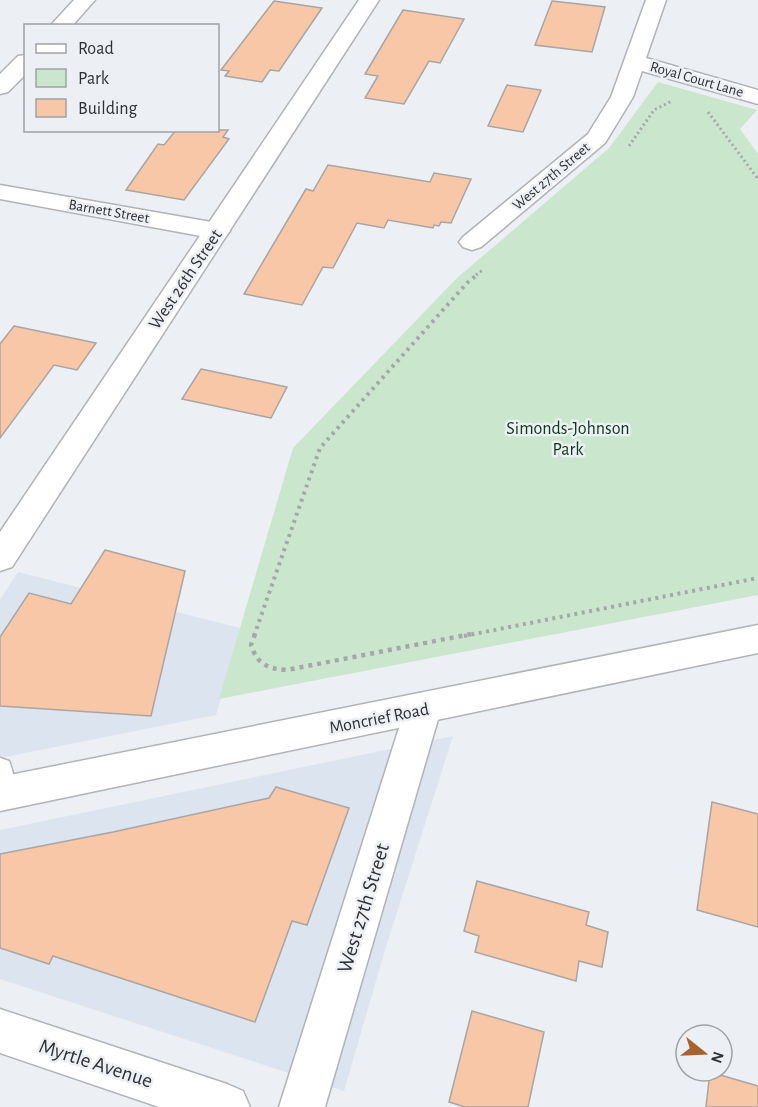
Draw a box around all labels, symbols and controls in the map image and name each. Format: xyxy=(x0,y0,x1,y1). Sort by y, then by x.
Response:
legend xyxy=(24,24,219,132)
text: Road xyxy=(78,40,114,58)
street label: Royal Court Lane xyxy=(648,59,745,100)
text: Park xyxy=(78,70,110,88)
text: Building xyxy=(78,100,138,118)
street label: West 27th Street xyxy=(510,140,593,213)
street label: Barnett Street xyxy=(67,197,151,226)
street label: West 26th Street xyxy=(146,226,226,333)
park label: Simonds-Johnson Park xyxy=(506,420,630,459)
street label: Moncrief Road xyxy=(328,700,431,737)
street label: West 27th Street xyxy=(334,841,393,975)
north arrow xyxy=(674,1023,734,1083)
street label: Myrtle Avenue xyxy=(36,1035,155,1092)
text: N xyxy=(708,1050,727,1065)

